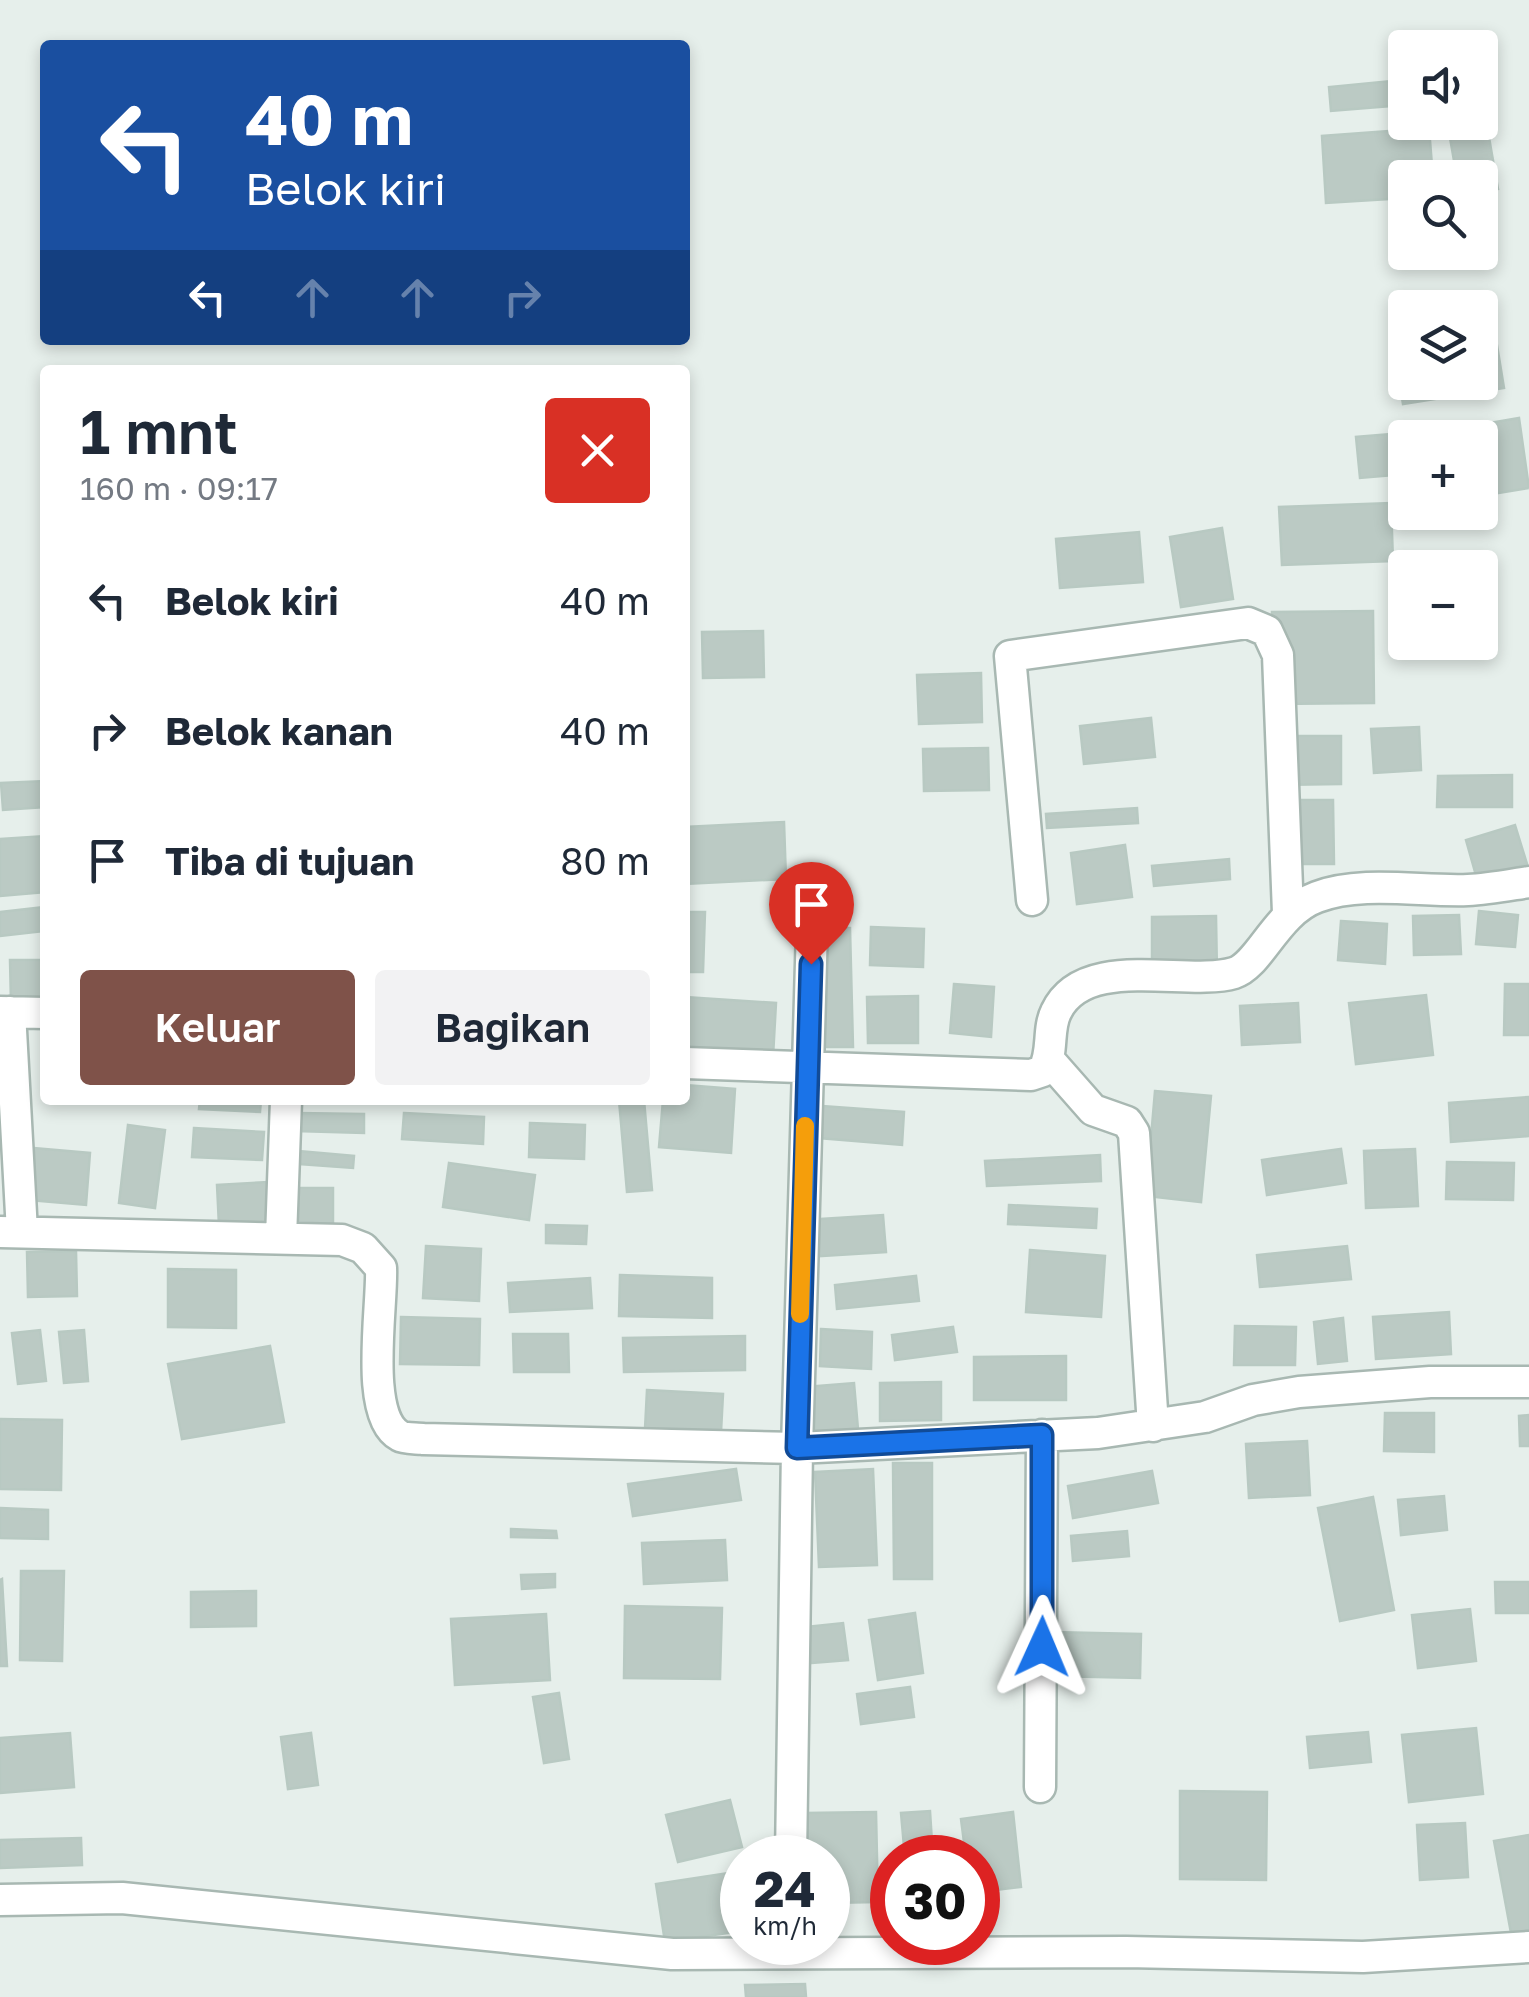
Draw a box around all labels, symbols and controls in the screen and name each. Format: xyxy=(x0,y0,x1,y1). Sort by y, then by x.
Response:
map controls xyxy=(1388,30,1498,660)
button: sound xyxy=(1388,30,1498,140)
text: 40 m xyxy=(245,76,413,160)
icon: left xyxy=(80,80,210,210)
button: search xyxy=(1388,160,1498,270)
text: Belok kiri xyxy=(245,161,446,215)
icon: left xyxy=(180,270,235,325)
icon: ahead xyxy=(285,270,340,325)
icon: ahead xyxy=(390,270,445,325)
icon: right xyxy=(495,270,550,325)
button: layers xyxy=(1388,290,1498,400)
text: 1 mnt xyxy=(80,395,238,467)
button: close xyxy=(545,398,650,503)
button: + xyxy=(1388,420,1498,530)
text: 160 m · 09:17 xyxy=(80,469,278,507)
button: − xyxy=(1388,550,1498,660)
icon: left xyxy=(80,573,135,628)
text: Belok kiri xyxy=(165,578,339,623)
text: 40 m xyxy=(560,578,650,623)
icon: right xyxy=(80,703,135,758)
text: Belok kanan xyxy=(165,708,393,753)
text: 40 m xyxy=(560,708,650,753)
icon: arrive xyxy=(80,833,135,888)
text: Tiba di tujuan xyxy=(165,838,414,883)
text: 80 m xyxy=(560,838,650,883)
pin xyxy=(769,862,854,965)
icon: arrive xyxy=(784,877,839,932)
button: Keluar xyxy=(80,970,355,1085)
button: Bagikan xyxy=(375,970,650,1085)
position arrow xyxy=(990,1595,1094,1699)
speed limit sign: 30 xyxy=(870,1835,1000,1965)
text: 24 xyxy=(754,1858,816,1918)
text: km/h xyxy=(753,1910,817,1941)

